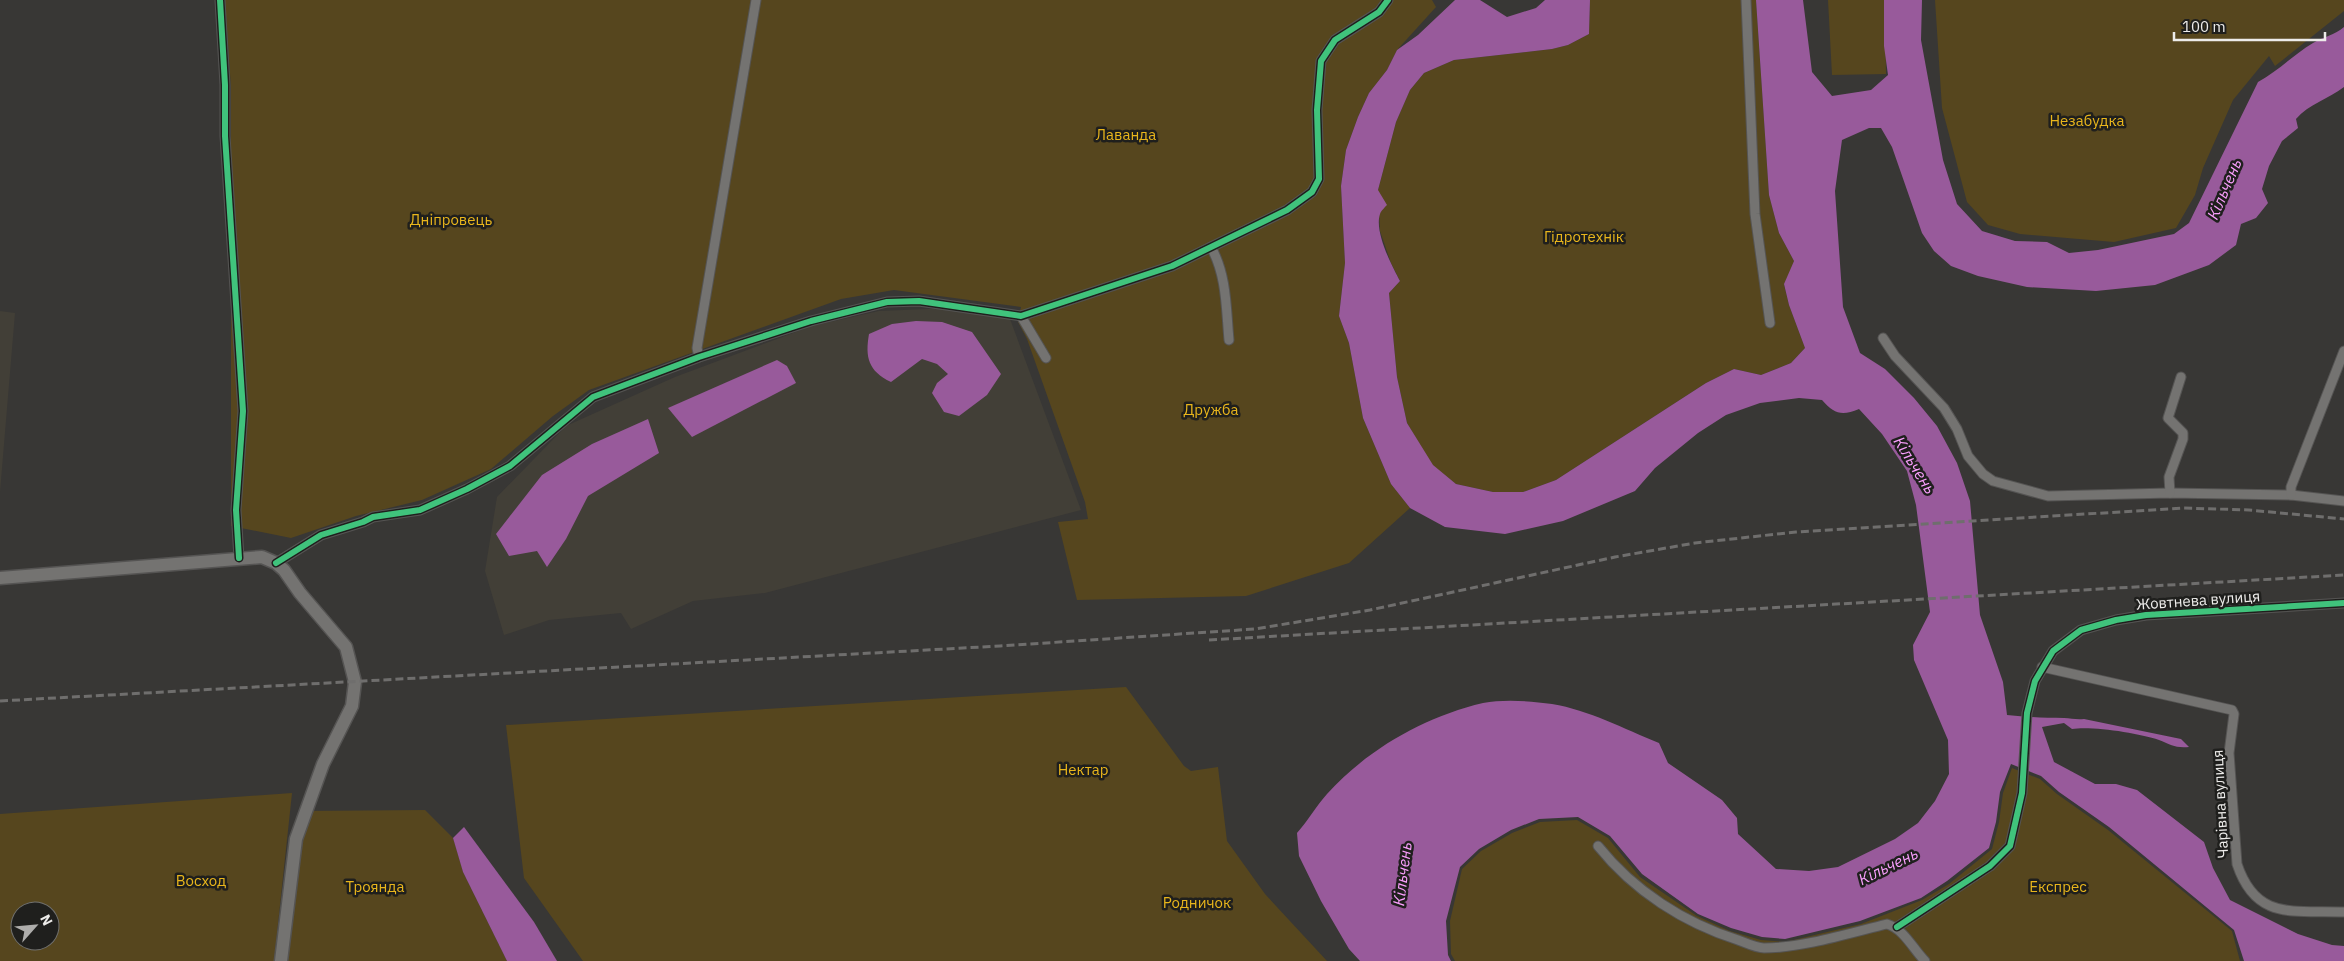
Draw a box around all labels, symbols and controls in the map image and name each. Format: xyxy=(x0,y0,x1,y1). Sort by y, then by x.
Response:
scale bar xyxy=(2174,10,2325,42)
text: 100 m xyxy=(2182,17,2226,36)
park label: Незабудка xyxy=(2049,111,2125,130)
park label: Лаванда xyxy=(1096,125,1156,144)
water label: Кільчень xyxy=(2202,156,2246,222)
park label: Дніпровець xyxy=(410,210,492,229)
park label: Гідротехнік xyxy=(1544,227,1624,246)
park label: Дружба xyxy=(1183,400,1239,419)
water label: Кільчень xyxy=(1890,433,1940,497)
street label: Жовтнева вулиця xyxy=(2135,586,2261,614)
street label: Чарівна вулиця xyxy=(2208,749,2232,859)
park label: Нектар xyxy=(1058,760,1108,779)
water label: Кільчень xyxy=(1388,841,1416,907)
water label: Кільчень xyxy=(1855,843,1921,889)
park label: Восход xyxy=(176,871,226,890)
park label: Троянда xyxy=(346,877,404,896)
park label: Експрес xyxy=(2029,877,2087,896)
park label: Родничок xyxy=(1163,893,1231,912)
north arrow xyxy=(10,901,60,951)
text: N xyxy=(36,911,57,929)

